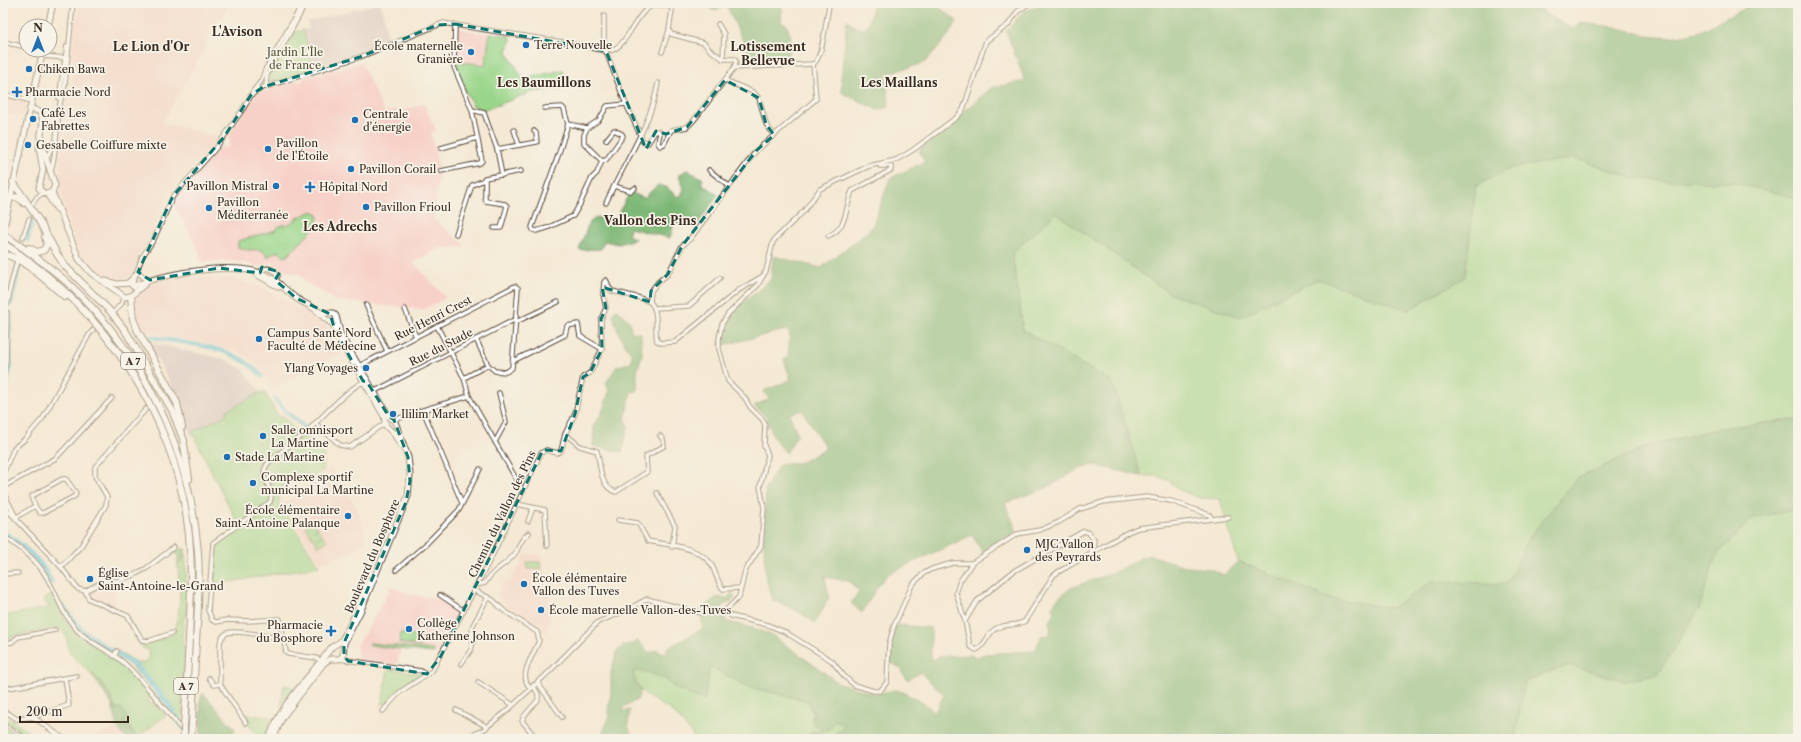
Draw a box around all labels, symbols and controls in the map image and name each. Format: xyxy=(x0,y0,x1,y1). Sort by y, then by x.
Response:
north arrow xyxy=(18,18,58,58)
text: N xyxy=(33,21,43,35)
district label: L'Avison xyxy=(212,24,263,39)
place label: Terre Nouvelle xyxy=(534,38,612,52)
district label: Le Lion d'Or xyxy=(113,39,189,54)
place label: École maternelle Granière xyxy=(374,39,463,66)
district label: Lotissement Bellevue xyxy=(730,39,806,68)
marker: Terre Nouvelle xyxy=(521,40,531,50)
park label: Jardin L'Île de France xyxy=(265,45,323,72)
marker: École maternelle Granière xyxy=(466,47,476,57)
place label: Chiken Bawa xyxy=(37,62,106,76)
marker: Chiken Bawa xyxy=(24,64,34,74)
district label: Les Baumillons xyxy=(497,75,591,90)
district label: Les Maillans xyxy=(860,75,938,90)
place label: Pharmacie Nord xyxy=(25,85,111,99)
marker: Pharmacie Nord xyxy=(12,87,22,97)
place label: Café Les Fabrettes xyxy=(41,106,90,133)
place label: Centrale d'énergie xyxy=(363,107,411,134)
marker: Café Les Fabrettes xyxy=(28,114,38,124)
marker: Centrale d'énergie xyxy=(350,115,360,125)
place label: Pavillon de l'Étoile xyxy=(276,136,328,163)
place label: Gesabelle Coiffure mixte xyxy=(36,138,167,152)
marker: Gesabelle Coiffure mixte xyxy=(23,140,33,150)
marker: Pavillon de l'Étoile xyxy=(263,144,273,154)
place label: Pavillon Corail xyxy=(359,162,437,176)
marker: Pavillon Corail xyxy=(346,164,356,174)
place label: Pavillon Mistral xyxy=(186,179,269,193)
place label: Hôpital Nord xyxy=(319,180,388,194)
marker: Pavillon Mistral xyxy=(271,181,281,191)
marker: Hôpital Nord xyxy=(304,181,316,193)
place label: Pavillon Méditerranée xyxy=(217,195,288,222)
place label: Pavillon Frioul xyxy=(374,200,452,214)
marker: Pavillon Frioul xyxy=(361,202,371,212)
marker: Pavillon Méditerranée xyxy=(204,203,214,213)
district label: Vallon des Pins xyxy=(603,213,697,228)
district label: Les Adrechs xyxy=(303,219,377,234)
street label: Rue Henri Crest xyxy=(392,292,474,343)
street label: Rue du Stade xyxy=(407,325,475,369)
place label: Campus Santé Nord Faculté de Médecine xyxy=(267,326,376,353)
marker: Campus Santé Nord Faculté de Médecine xyxy=(254,334,264,344)
road number: A 7 xyxy=(121,353,145,369)
place label: Ylang Voyages xyxy=(283,361,358,375)
marker: Ylang Voyages xyxy=(361,363,371,373)
place label: Ililim Market xyxy=(401,407,469,421)
marker: Ililim Market xyxy=(388,409,398,419)
place label: Salle omnisport La Martine xyxy=(271,423,353,450)
marker: Salle omnisport La Martine xyxy=(258,431,268,441)
street label: Chemin du Vallon des Pins xyxy=(465,448,539,580)
place label: Stade La Martine xyxy=(235,450,325,464)
marker: Stade La Martine xyxy=(222,452,232,462)
place label: Complexe sportif municipal La Martine xyxy=(261,470,374,497)
marker: Complexe sportif municipal La Martine xyxy=(248,478,258,488)
street label: Boulevard du Bosphore xyxy=(342,497,402,615)
place label: École élémentaire Saint-Antoine Palanque xyxy=(215,503,340,530)
marker: École élémentaire Saint-Antoine Palanque xyxy=(343,511,353,521)
place label: MJC Vallon des Peyrards xyxy=(1035,537,1101,564)
marker: MJC Vallon des Peyrards xyxy=(1022,545,1032,555)
place label: Église Saint-Antoine-le-Grand xyxy=(98,566,224,593)
place label: École élémentaire Vallon des Tuves xyxy=(531,571,627,598)
marker: Église Saint-Antoine-le-Grand xyxy=(85,574,95,584)
marker: École élémentaire Vallon des Tuves xyxy=(519,579,529,589)
place label: École maternelle Vallon-des-Tuves xyxy=(549,603,732,617)
marker: École maternelle Vallon-des-Tuves xyxy=(536,605,546,615)
place label: Collège Katherine Johnson xyxy=(417,616,515,643)
place label: Pharmacie du Bosphore xyxy=(256,618,323,645)
marker: Collège Katherine Johnson xyxy=(404,624,414,634)
marker: Pharmacie du Bosphore xyxy=(326,626,336,636)
road number: A 7 xyxy=(174,678,198,694)
scale bar xyxy=(20,698,128,724)
text: 200 m xyxy=(26,704,63,719)

